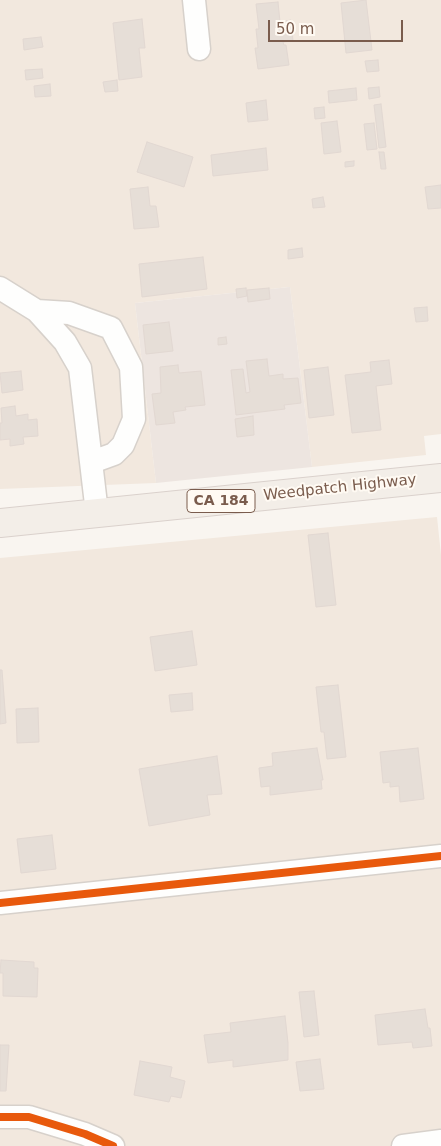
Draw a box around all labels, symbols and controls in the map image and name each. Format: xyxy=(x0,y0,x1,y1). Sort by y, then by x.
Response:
scale bar xyxy=(271,10,406,42)
text: 50 m xyxy=(276,20,314,38)
street label: Weedpatch Highway xyxy=(263,471,417,505)
road number: CA 184 xyxy=(187,490,255,512)

